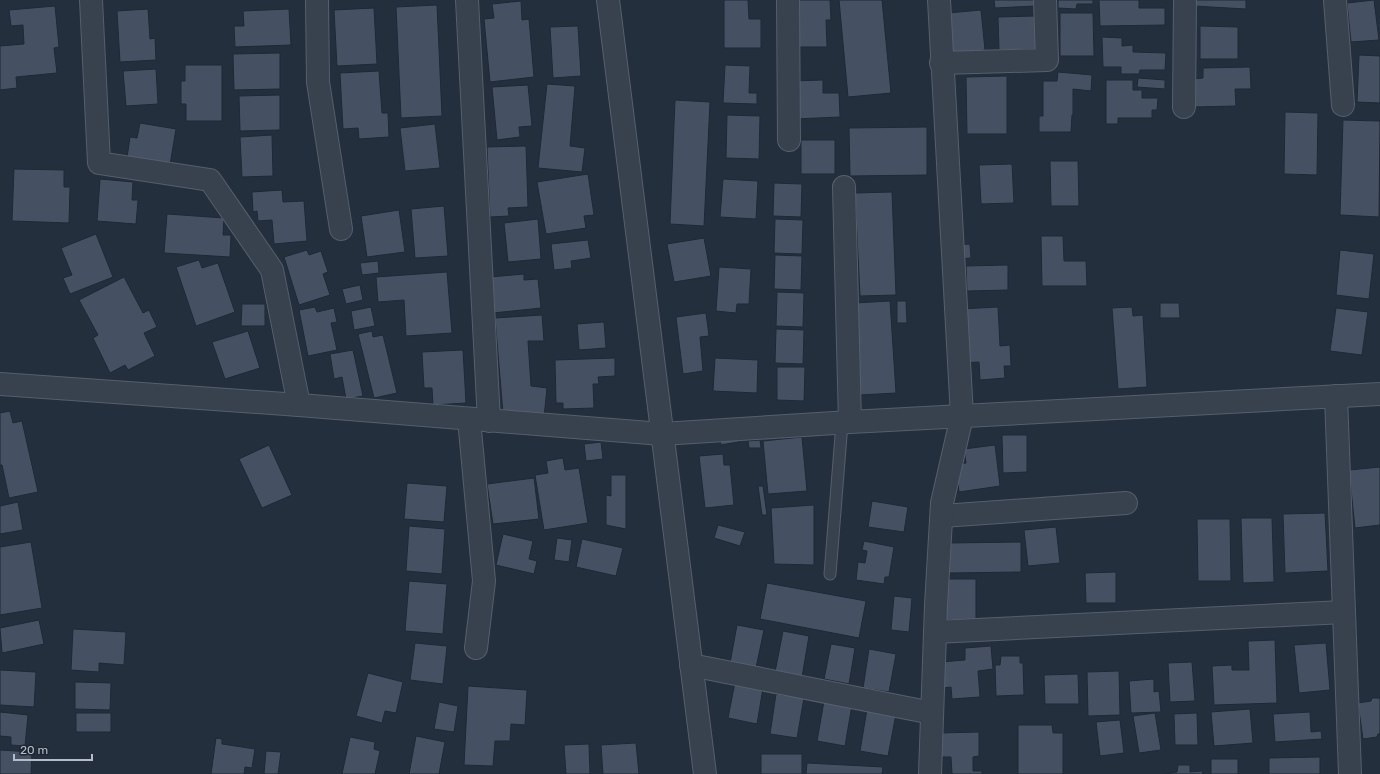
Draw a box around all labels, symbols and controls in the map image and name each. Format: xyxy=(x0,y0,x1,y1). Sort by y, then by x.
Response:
scale bar xyxy=(14,736,92,762)
text: 20 m xyxy=(20,743,48,757)

